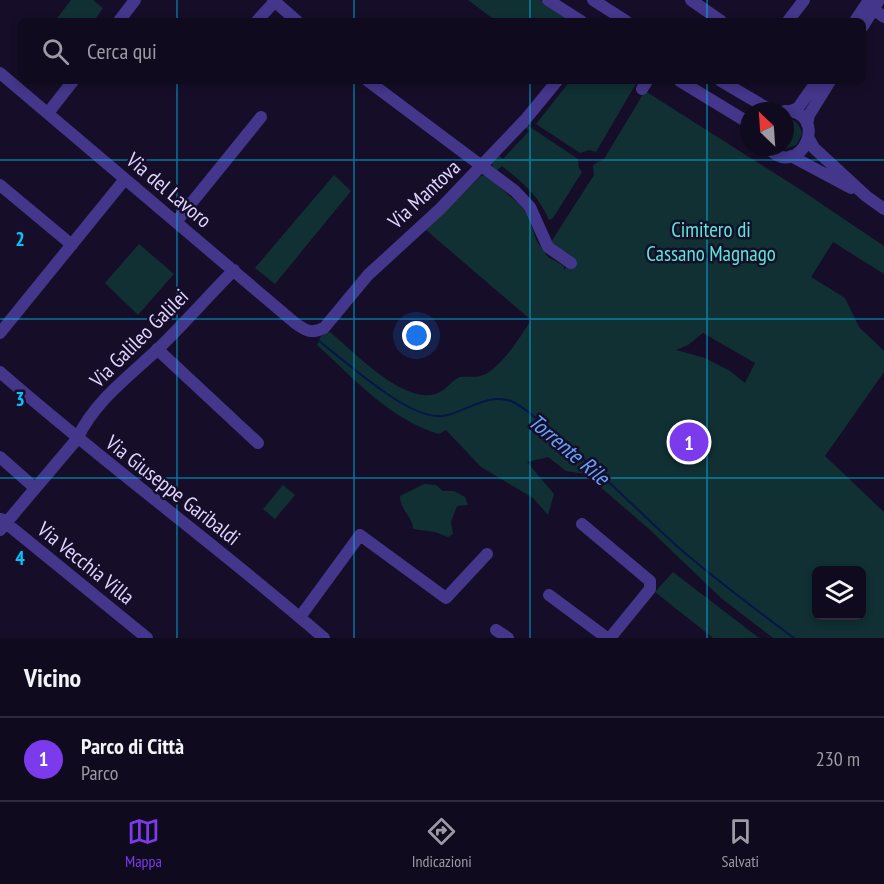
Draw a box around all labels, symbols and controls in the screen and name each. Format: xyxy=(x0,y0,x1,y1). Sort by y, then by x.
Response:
search box xyxy=(18,18,866,84)
icon: search xyxy=(39,35,72,68)
text: Cerca qui xyxy=(87,37,157,65)
north arrow xyxy=(740,102,794,156)
street label: Via del Lavoro xyxy=(120,146,217,233)
street label: Via Mantova xyxy=(381,154,466,235)
park label: Cimitero di Cassano Magnago xyxy=(646,216,776,267)
text: 2 xyxy=(15,226,25,252)
street label: Via Galileo Galilei xyxy=(83,283,194,394)
your location xyxy=(402,321,431,350)
text: 3 xyxy=(15,386,25,412)
water label: Torrente Rile xyxy=(523,407,617,492)
pin: 1 xyxy=(670,420,708,464)
street label: Via Giuseppe Garibaldi xyxy=(100,428,246,551)
street label: Via Vecchia Villa xyxy=(31,515,140,610)
text: 4 xyxy=(15,545,25,571)
map controls xyxy=(812,566,866,620)
button: layers xyxy=(812,566,866,620)
text: Vicino xyxy=(24,661,81,694)
text: Parco di Città xyxy=(81,732,184,760)
text: 1 xyxy=(39,746,48,772)
text: 230 m xyxy=(816,746,860,772)
text: Parco xyxy=(81,760,118,786)
tab: Mappa xyxy=(125,815,162,871)
tab: Indicazioni xyxy=(412,815,472,871)
tab: Salvati xyxy=(722,815,759,871)

